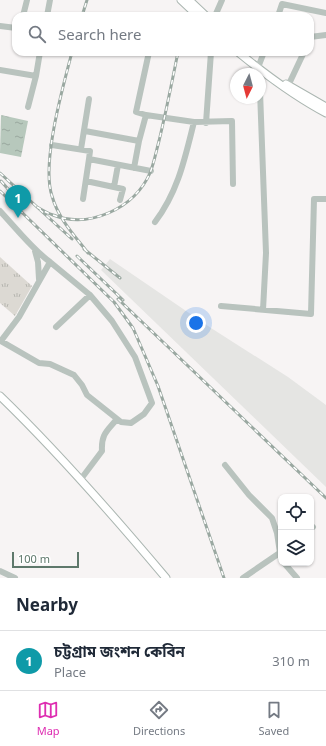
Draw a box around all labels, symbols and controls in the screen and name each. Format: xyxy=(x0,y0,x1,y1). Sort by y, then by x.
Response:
search box xyxy=(12,12,314,56)
icon: search xyxy=(26,23,48,45)
text: Search here xyxy=(58,24,141,44)
north arrow xyxy=(230,68,266,104)
pin: 1 xyxy=(5,185,31,218)
your location xyxy=(186,313,206,333)
map controls xyxy=(278,494,314,566)
button: locate xyxy=(278,494,314,530)
button: layers xyxy=(278,530,314,566)
scale bar xyxy=(12,550,79,569)
text: 100 m xyxy=(18,551,50,566)
text: Nearby xyxy=(16,593,78,616)
text: চট্টগ্রাম জংশন কেবিন xyxy=(54,641,185,661)
text: 1 xyxy=(25,652,33,670)
text: 310 m xyxy=(272,652,310,670)
text: Place xyxy=(54,663,86,681)
tab: Map xyxy=(37,699,60,738)
tab: Directions xyxy=(133,699,185,738)
tab: Saved xyxy=(259,699,289,738)

